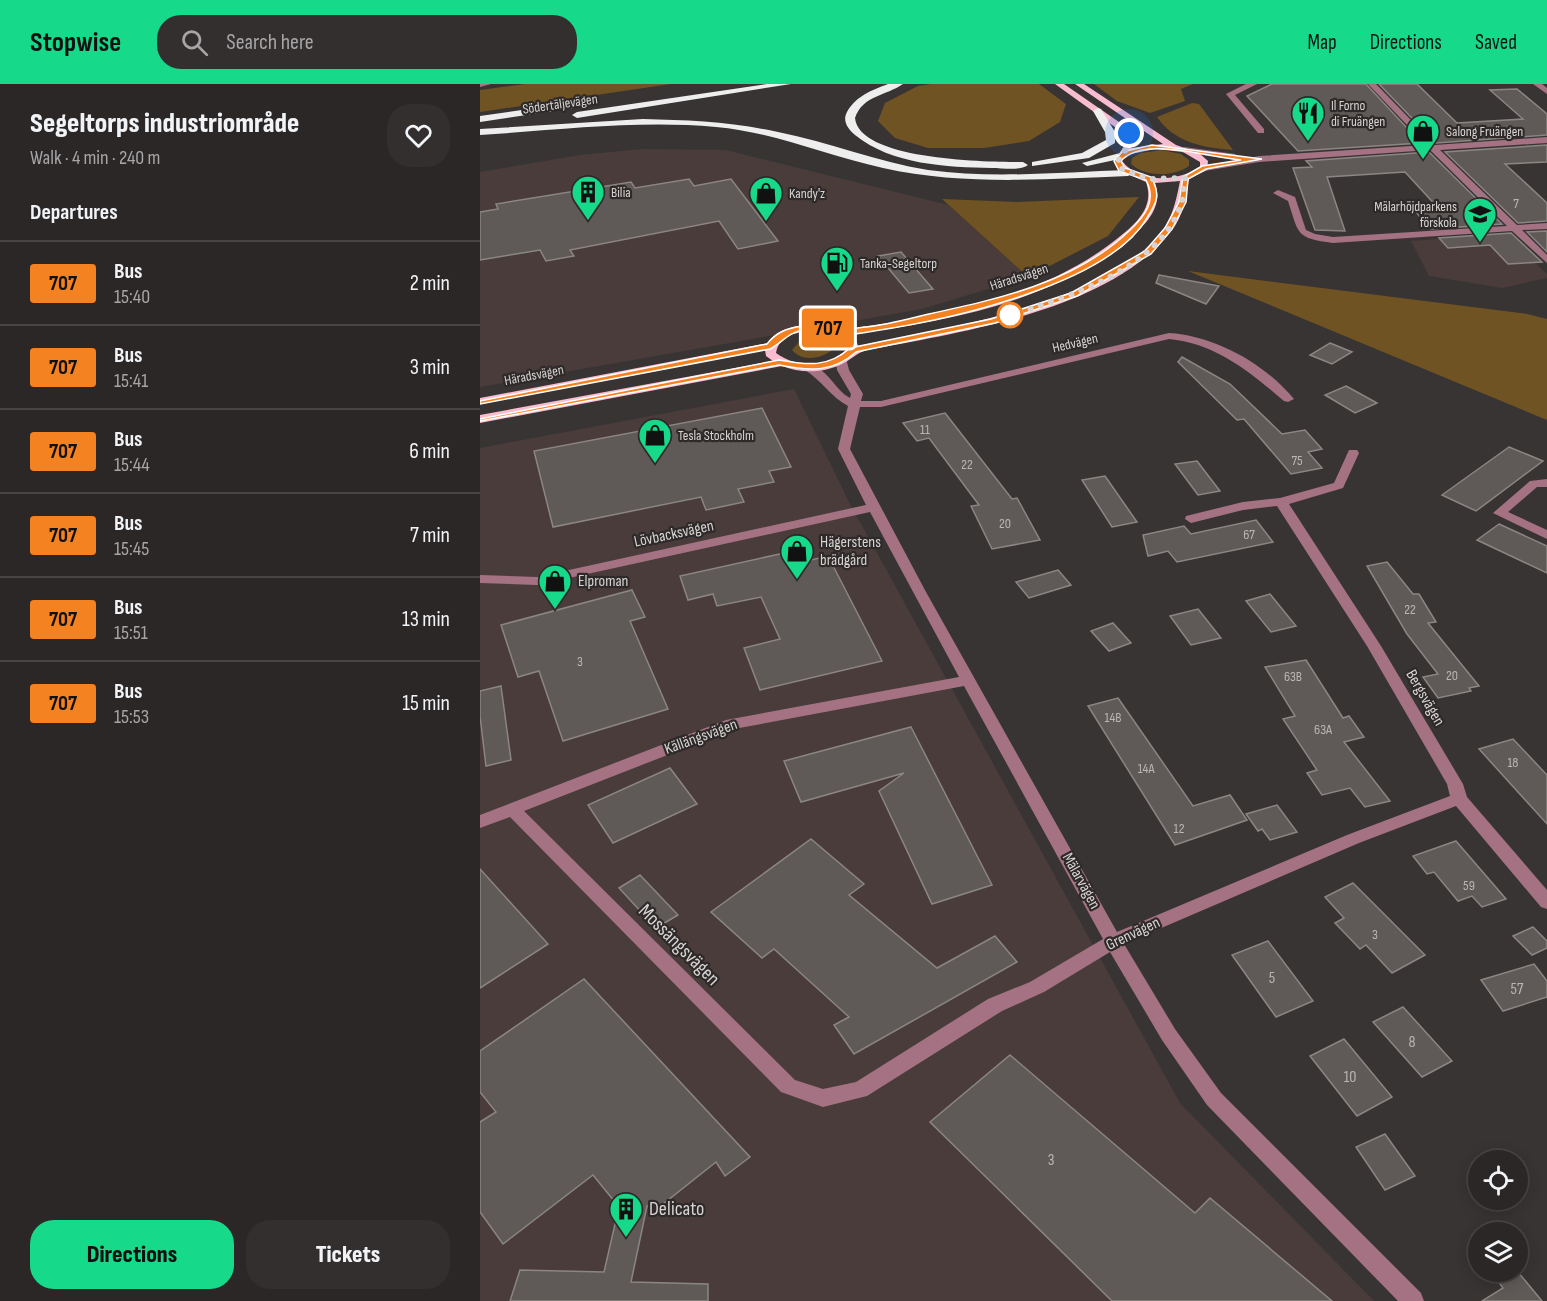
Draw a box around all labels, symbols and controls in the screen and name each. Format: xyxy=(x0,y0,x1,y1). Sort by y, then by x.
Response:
search box xyxy=(157,15,577,69)
text: Stopwise xyxy=(30,26,121,59)
icon: search xyxy=(178,26,211,59)
text: Search here xyxy=(226,29,314,56)
text: Map xyxy=(1307,30,1337,55)
text: Directions xyxy=(1370,30,1442,55)
text: Saved xyxy=(1475,30,1517,55)
street label: Södertäljevägen xyxy=(521,90,599,118)
restaurant icon: Il Forno di Fruängen xyxy=(1290,95,1326,142)
place label: Il Forno di Fruängen xyxy=(1331,97,1385,130)
button: heart xyxy=(387,104,450,167)
text: Segeltorps industriområde xyxy=(30,107,299,140)
shop icon: Salong Fruängen xyxy=(1405,113,1441,160)
your location xyxy=(1114,118,1144,148)
place label: Salong Fruängen xyxy=(1446,123,1523,140)
text: Walk · 4 min · 240 m xyxy=(30,146,160,170)
building icon: Bilia xyxy=(570,174,606,221)
shop icon: Kandy'z xyxy=(748,175,784,222)
place label: Bilia xyxy=(611,184,631,201)
place label: Kandy'z xyxy=(789,185,825,202)
house number: 7 xyxy=(1513,195,1519,212)
school or university icon: Mälarhöjdparkens förskola xyxy=(1462,196,1498,243)
place label: Mälarhöjdparkens förskola xyxy=(1374,198,1457,231)
text: Departures xyxy=(30,199,118,226)
fuel station icon: Tanka-Segeltorp xyxy=(819,245,855,292)
place label: Tanka-Segeltorp xyxy=(860,255,937,272)
text: Bus xyxy=(114,258,143,285)
street label: Häradsvägen xyxy=(988,260,1050,294)
text: 2 min xyxy=(410,270,450,297)
text: 707 xyxy=(49,271,77,296)
text: 15:40 xyxy=(114,285,150,309)
unlabelled marker xyxy=(997,302,1023,328)
line badge: 707 xyxy=(794,308,862,348)
text: 707 xyxy=(814,316,842,341)
street label: Hedvägen xyxy=(1051,330,1099,356)
text: Bus xyxy=(114,342,143,369)
text: 3 min xyxy=(410,354,450,381)
text: 707 xyxy=(49,355,77,380)
street label: Häradsvägen xyxy=(503,361,565,389)
text: 15:41 xyxy=(114,369,148,393)
shop icon: Tesla Stockholm xyxy=(637,417,673,464)
house number: 11 xyxy=(920,421,930,438)
text: Bus xyxy=(114,426,143,453)
place label: Tesla Stockholm xyxy=(678,427,754,444)
text: 6 min xyxy=(409,438,450,465)
text: 707 xyxy=(49,439,77,464)
house number: 75 xyxy=(1291,452,1303,469)
text: 15:44 xyxy=(114,453,150,477)
house number: 22 xyxy=(961,456,973,473)
text: Bus xyxy=(114,510,143,537)
house number: 20 xyxy=(999,515,1011,532)
street label: Lövbacksvägen xyxy=(632,516,716,552)
text: 7 min xyxy=(410,522,450,549)
text: 707 xyxy=(49,523,77,548)
house number: 67 xyxy=(1243,526,1255,543)
shop icon: Hägerstens brädgård xyxy=(779,533,815,580)
place label: Hägerstens brädgård xyxy=(820,533,881,570)
text: 15:45 xyxy=(114,537,149,561)
shop icon: Elproman xyxy=(537,563,573,610)
place label: Elproman xyxy=(578,572,628,591)
text: Bus xyxy=(114,594,143,621)
house number: 22 xyxy=(1404,601,1416,618)
text: 13 min xyxy=(402,606,450,633)
text: 707 xyxy=(49,607,77,632)
text: 15:51 xyxy=(114,621,148,645)
house number: 3 xyxy=(577,653,583,670)
street label: Bergsvägen xyxy=(1401,667,1449,729)
house number: 20 xyxy=(1446,667,1458,684)
house number: 63B xyxy=(1284,668,1302,685)
text: Bus xyxy=(114,678,143,705)
text: 15 min xyxy=(402,690,450,717)
text: 707 xyxy=(49,691,77,716)
text: 15:53 xyxy=(114,705,149,729)
house number: 14B xyxy=(1105,709,1121,726)
street label: Källängsvägen xyxy=(662,715,740,759)
house number: 63A xyxy=(1314,721,1333,738)
house number: 18 xyxy=(1507,754,1519,771)
house number: 14A xyxy=(1138,760,1155,777)
house number: 12 xyxy=(1174,820,1185,837)
street label: Mälarvägen xyxy=(1058,850,1104,912)
house number: 59 xyxy=(1463,877,1475,894)
street label: Mossängsvägen xyxy=(633,899,725,991)
street label: Grenvägen xyxy=(1103,913,1163,955)
house number: 3 xyxy=(1372,926,1378,943)
house number: 5 xyxy=(1269,969,1275,988)
house number: 57 xyxy=(1511,980,1524,999)
house number: 8 xyxy=(1408,1033,1416,1052)
house number: 10 xyxy=(1344,1068,1356,1087)
map controls xyxy=(1468,1150,1528,1282)
button: locate xyxy=(1468,1150,1528,1210)
house number: 3 xyxy=(1048,1151,1054,1170)
building icon: Delicato xyxy=(608,1191,644,1238)
place label: Delicato xyxy=(649,1197,704,1221)
button: Directions xyxy=(30,1220,234,1289)
button: Tickets xyxy=(246,1220,450,1289)
button: layers xyxy=(1468,1222,1528,1282)

